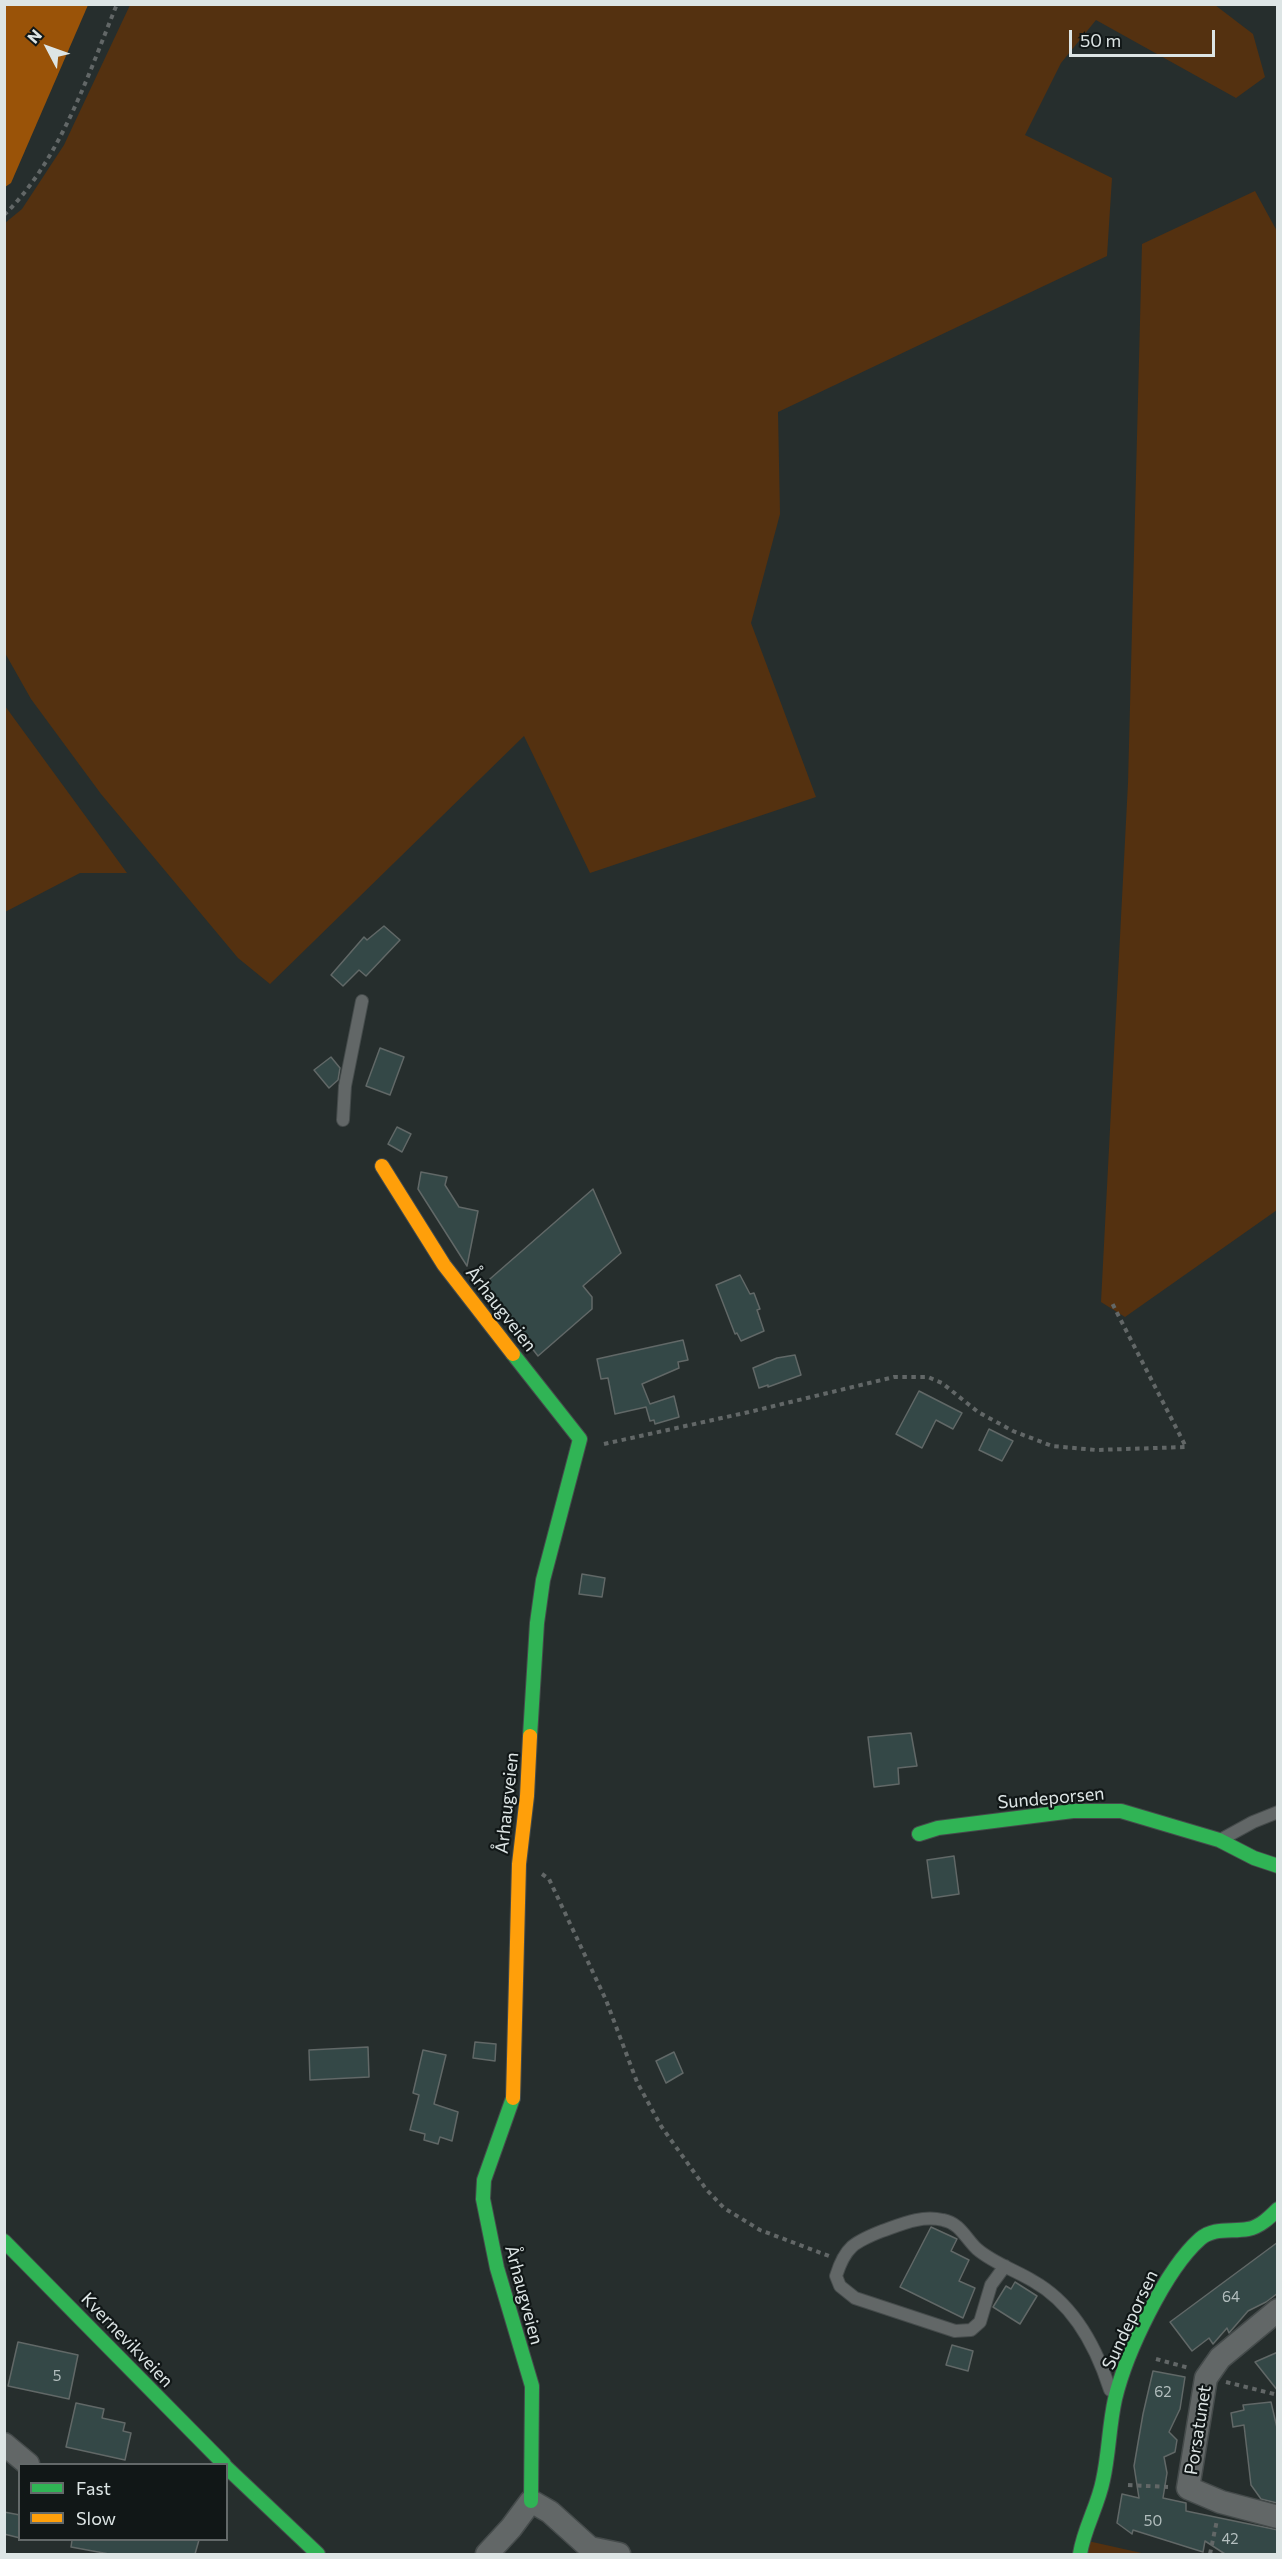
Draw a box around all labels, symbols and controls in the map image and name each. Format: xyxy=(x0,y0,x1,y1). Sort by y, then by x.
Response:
north arrow xyxy=(18,18,78,78)
scale bar xyxy=(1072,18,1218,56)
text: N xyxy=(23,25,45,47)
text: 50 m xyxy=(1080,29,1121,51)
street label: Århaugveien xyxy=(461,1262,541,1356)
street label: Århaugveien xyxy=(491,1751,523,1855)
street label: Sundeporsen xyxy=(997,1783,1105,1813)
street label: Århaugveien xyxy=(500,2243,548,2347)
street label: Sundeporsen xyxy=(1098,2267,1162,2373)
street label: Kvernevikveien xyxy=(76,2288,178,2392)
house number: 64 xyxy=(1222,2288,1240,2306)
house number: 5 xyxy=(53,2367,61,2385)
house number: 62 xyxy=(1154,2383,1172,2401)
street label: Porsatunet xyxy=(1180,2384,1216,2476)
legend xyxy=(18,2463,228,2541)
text: Fast xyxy=(76,2477,111,2499)
text: Slow xyxy=(76,2507,116,2529)
house number: 50 xyxy=(1144,2512,1162,2530)
house number: 42 xyxy=(1221,2530,1239,2548)

